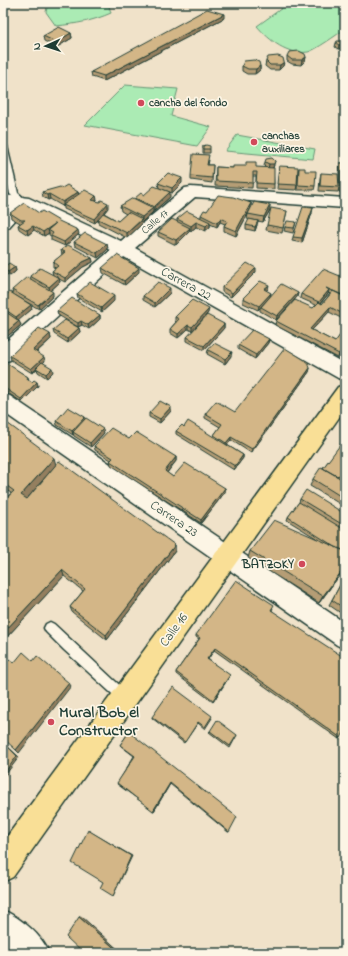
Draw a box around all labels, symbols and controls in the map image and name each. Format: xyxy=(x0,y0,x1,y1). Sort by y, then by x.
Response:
north arrow xyxy=(26,26,66,66)
text: N xyxy=(29,42,45,51)
place label: cancha del fondo xyxy=(149,95,228,111)
marker: cancha del fondo xyxy=(136,98,146,108)
place label: canchas auxiliares xyxy=(262,128,305,157)
marker: canchas auxiliares xyxy=(249,137,259,147)
street label: Calle 17 xyxy=(138,205,173,238)
street label: Carrera 22 xyxy=(157,262,215,306)
street label: Carrera 23 xyxy=(146,496,202,542)
place label: BATZOKY xyxy=(241,555,295,574)
marker: BATZOKY xyxy=(297,559,307,569)
street label: Calle 16 xyxy=(155,609,193,651)
place label: Mural Bob el Constructor xyxy=(59,701,139,743)
marker: Mural Bob el Constructor xyxy=(46,717,56,727)

